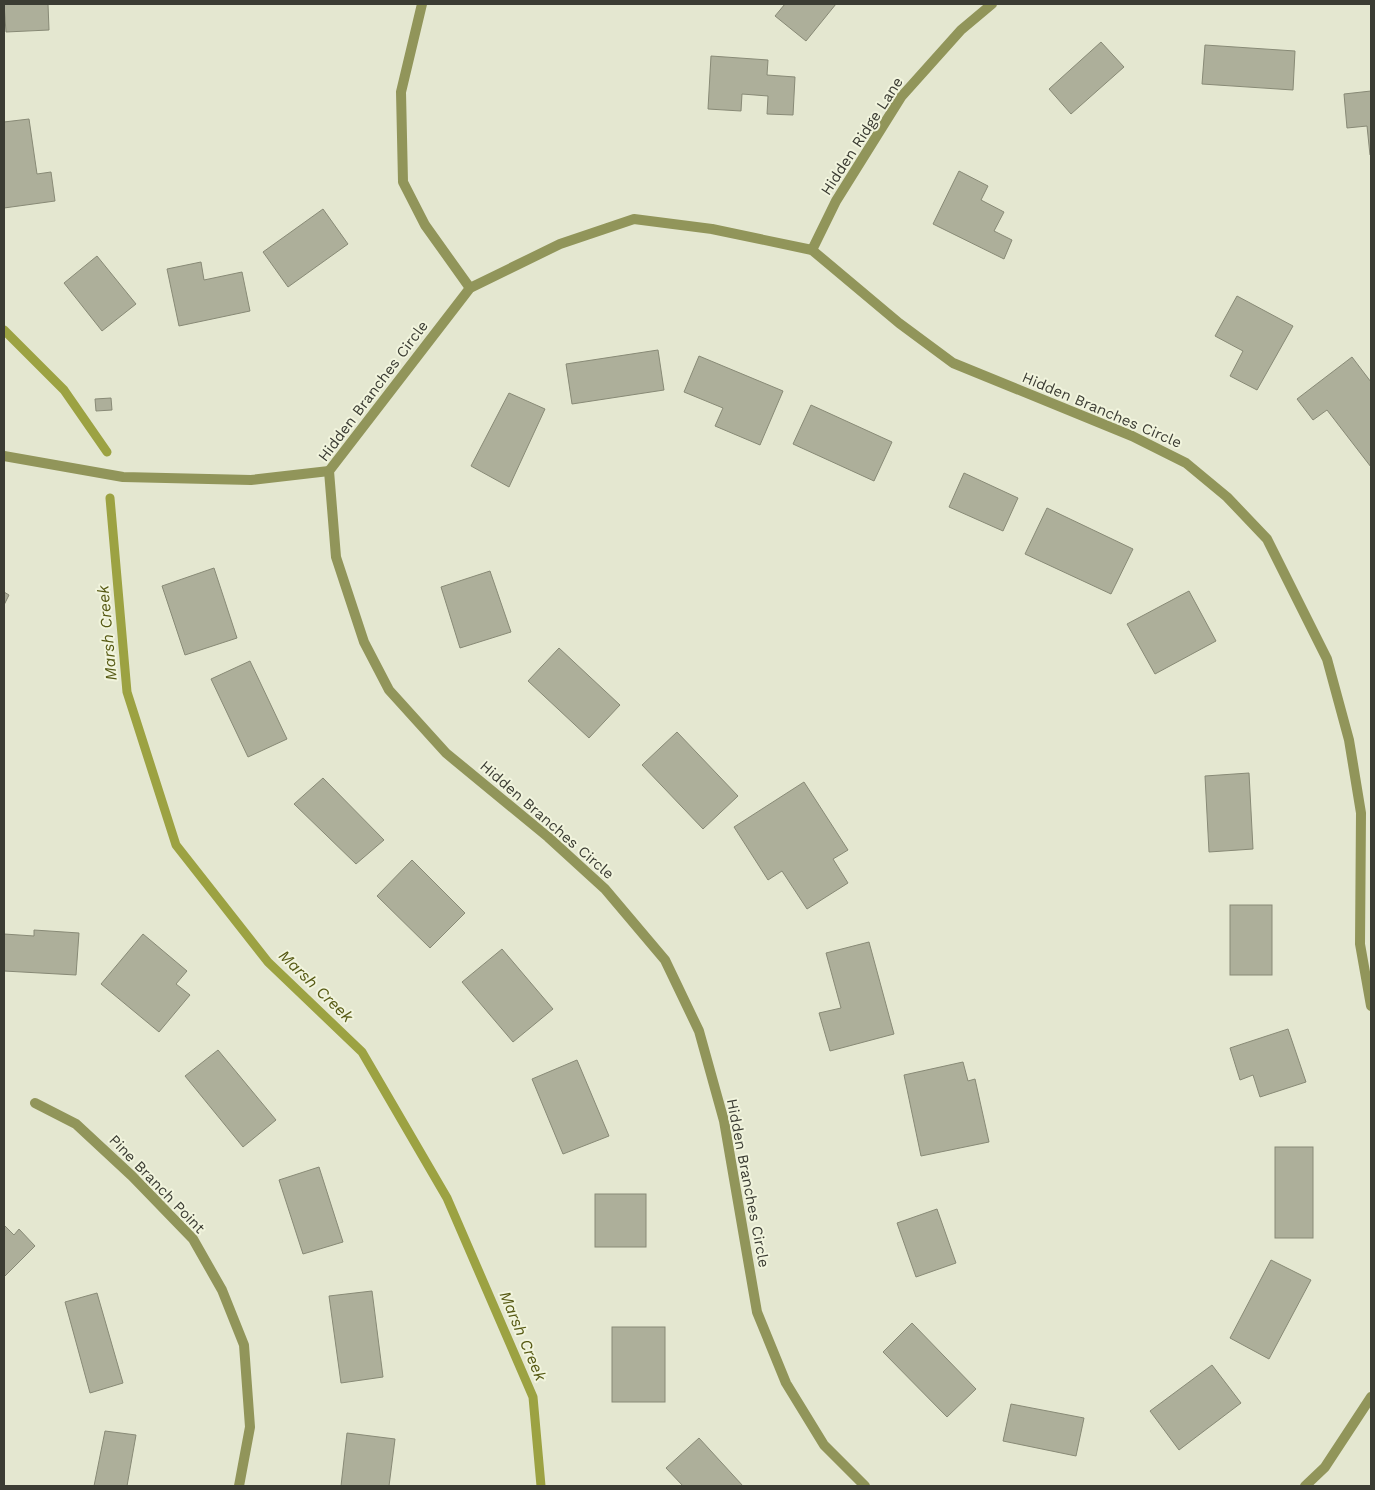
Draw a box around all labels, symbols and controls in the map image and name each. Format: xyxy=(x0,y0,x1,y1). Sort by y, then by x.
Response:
street label: Hidden Ridge Lane xyxy=(817,74,907,198)
street label: Hidden Branches Circle xyxy=(314,317,432,465)
street label: Hidden Branches Circle xyxy=(1020,368,1184,452)
water label: Marsh Creek xyxy=(93,583,121,682)
street label: Hidden Branches Circle xyxy=(476,757,618,883)
water label: Marsh Creek xyxy=(275,946,358,1027)
street label: Hidden Branches Circle xyxy=(723,1097,773,1269)
street label: Pine Branch Point xyxy=(105,1131,209,1238)
water label: Marsh Creek xyxy=(496,1288,551,1385)

